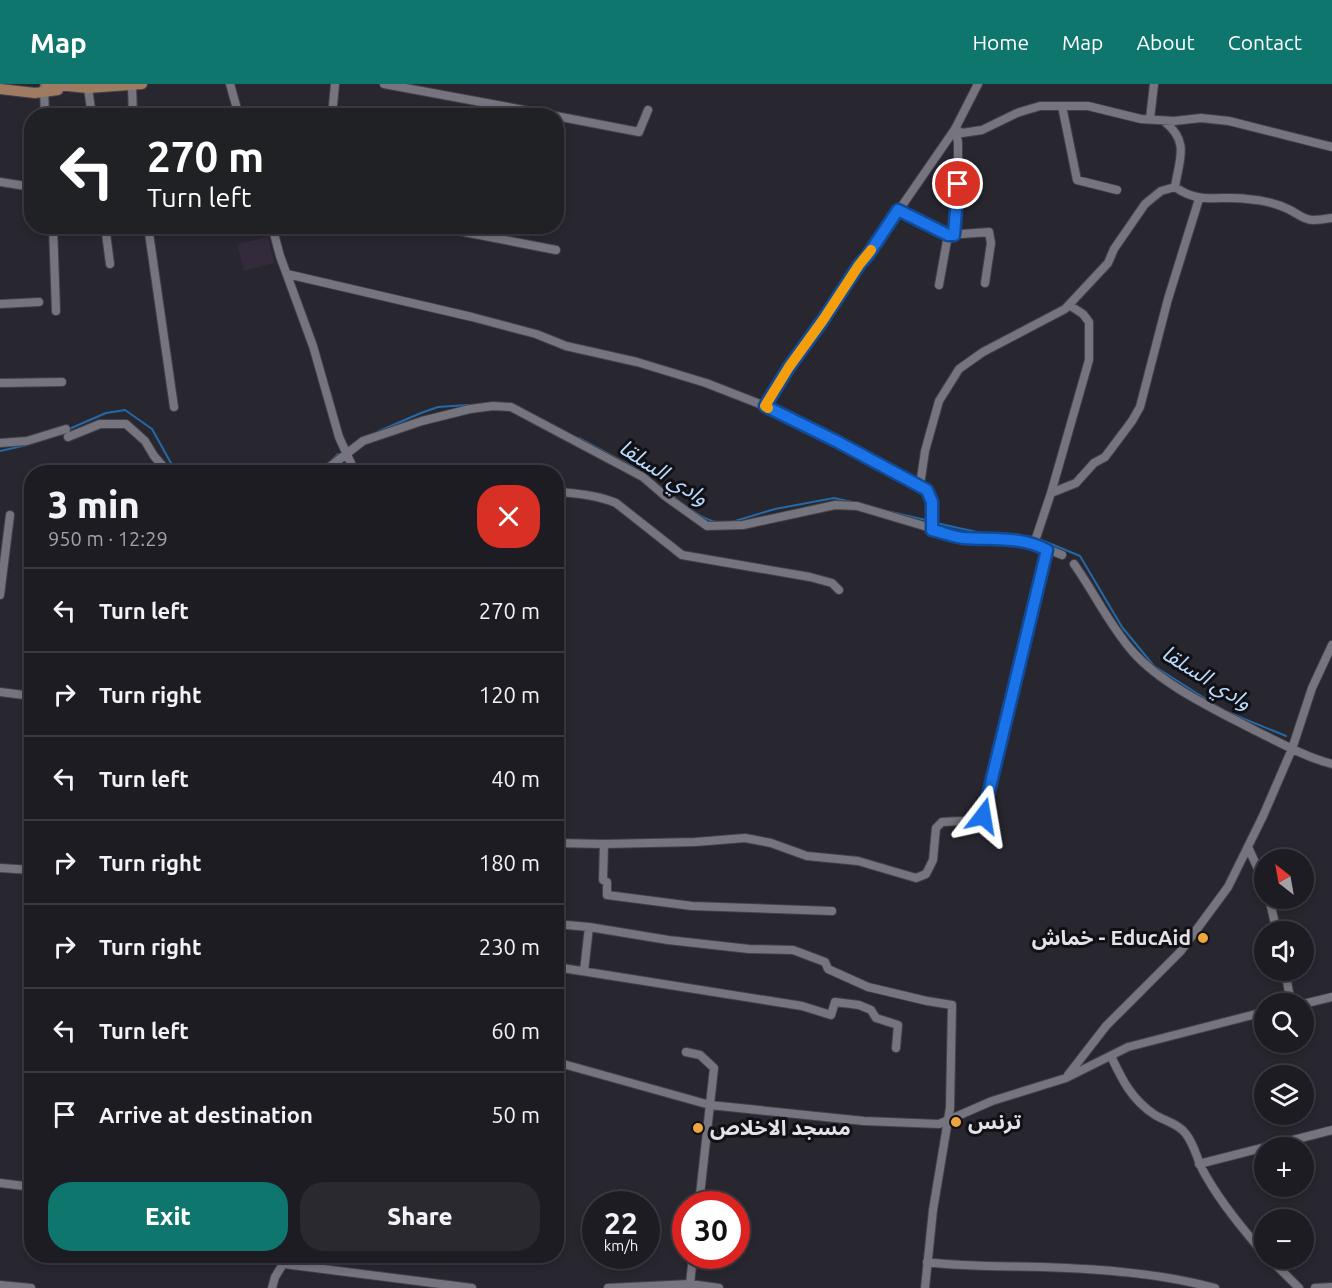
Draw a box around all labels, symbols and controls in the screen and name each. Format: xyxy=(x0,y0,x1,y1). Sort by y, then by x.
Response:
text: Map xyxy=(30,27,87,58)
text: Home xyxy=(972,30,1029,54)
text: Map xyxy=(1062,30,1103,54)
text: About xyxy=(1136,30,1195,54)
text: Contact xyxy=(1228,30,1302,54)
icon: left xyxy=(48,132,126,210)
text: 270 m xyxy=(147,133,264,180)
pin xyxy=(932,158,983,209)
icon: arrive xyxy=(941,167,974,200)
text: Turn left xyxy=(147,182,251,212)
water label: وادي السلقا xyxy=(612,434,714,515)
text: 3 min xyxy=(48,484,140,525)
button: close xyxy=(477,485,540,548)
text: 950 m · 12:29 xyxy=(48,527,168,550)
icon: left xyxy=(48,594,81,627)
text: Turn left xyxy=(99,598,189,623)
text: 270 m xyxy=(479,598,540,623)
water label: وادي السلقا xyxy=(1155,639,1257,719)
icon: right xyxy=(48,678,81,711)
text: Turn right xyxy=(99,682,201,707)
text: 120 m xyxy=(479,682,540,707)
icon: left xyxy=(48,762,81,795)
text: Turn left xyxy=(99,766,189,791)
text: 40 m xyxy=(491,766,540,791)
position arrow xyxy=(951,784,1015,848)
icon: right xyxy=(48,846,81,879)
north arrow xyxy=(1254,849,1314,909)
map controls xyxy=(1254,849,1314,1269)
text: Turn right xyxy=(99,850,201,875)
text: 180 m xyxy=(479,850,540,875)
button: sound xyxy=(1254,921,1314,981)
place label: خماش - EducAid xyxy=(1032,925,1191,950)
icon: right xyxy=(48,930,81,963)
marker: خماش - EducAid xyxy=(1196,931,1210,945)
text: Turn right xyxy=(99,934,201,959)
text: 230 m xyxy=(479,934,540,959)
button: search xyxy=(1254,993,1314,1053)
icon: left xyxy=(48,1014,81,1047)
text: Turn left xyxy=(99,1018,189,1043)
text: 60 m xyxy=(491,1018,540,1043)
button: layers xyxy=(1254,1065,1314,1125)
icon: arrive xyxy=(48,1098,81,1131)
text: Arrive at destination xyxy=(99,1102,313,1127)
text: 50 m xyxy=(491,1102,540,1127)
place label: ترنس xyxy=(968,1109,1022,1134)
place label: مسجد الاخلاص xyxy=(710,1115,851,1140)
marker: ترنس xyxy=(949,1115,963,1129)
marker: مسجد الاخلاص xyxy=(691,1121,705,1135)
button: + xyxy=(1254,1137,1314,1197)
button: Exit xyxy=(48,1182,288,1251)
button: Share xyxy=(300,1182,540,1251)
speed limit sign: 30 xyxy=(672,1191,750,1269)
text: 22 xyxy=(604,1206,638,1240)
button: − xyxy=(1254,1209,1314,1269)
text: km/h xyxy=(604,1237,638,1254)

